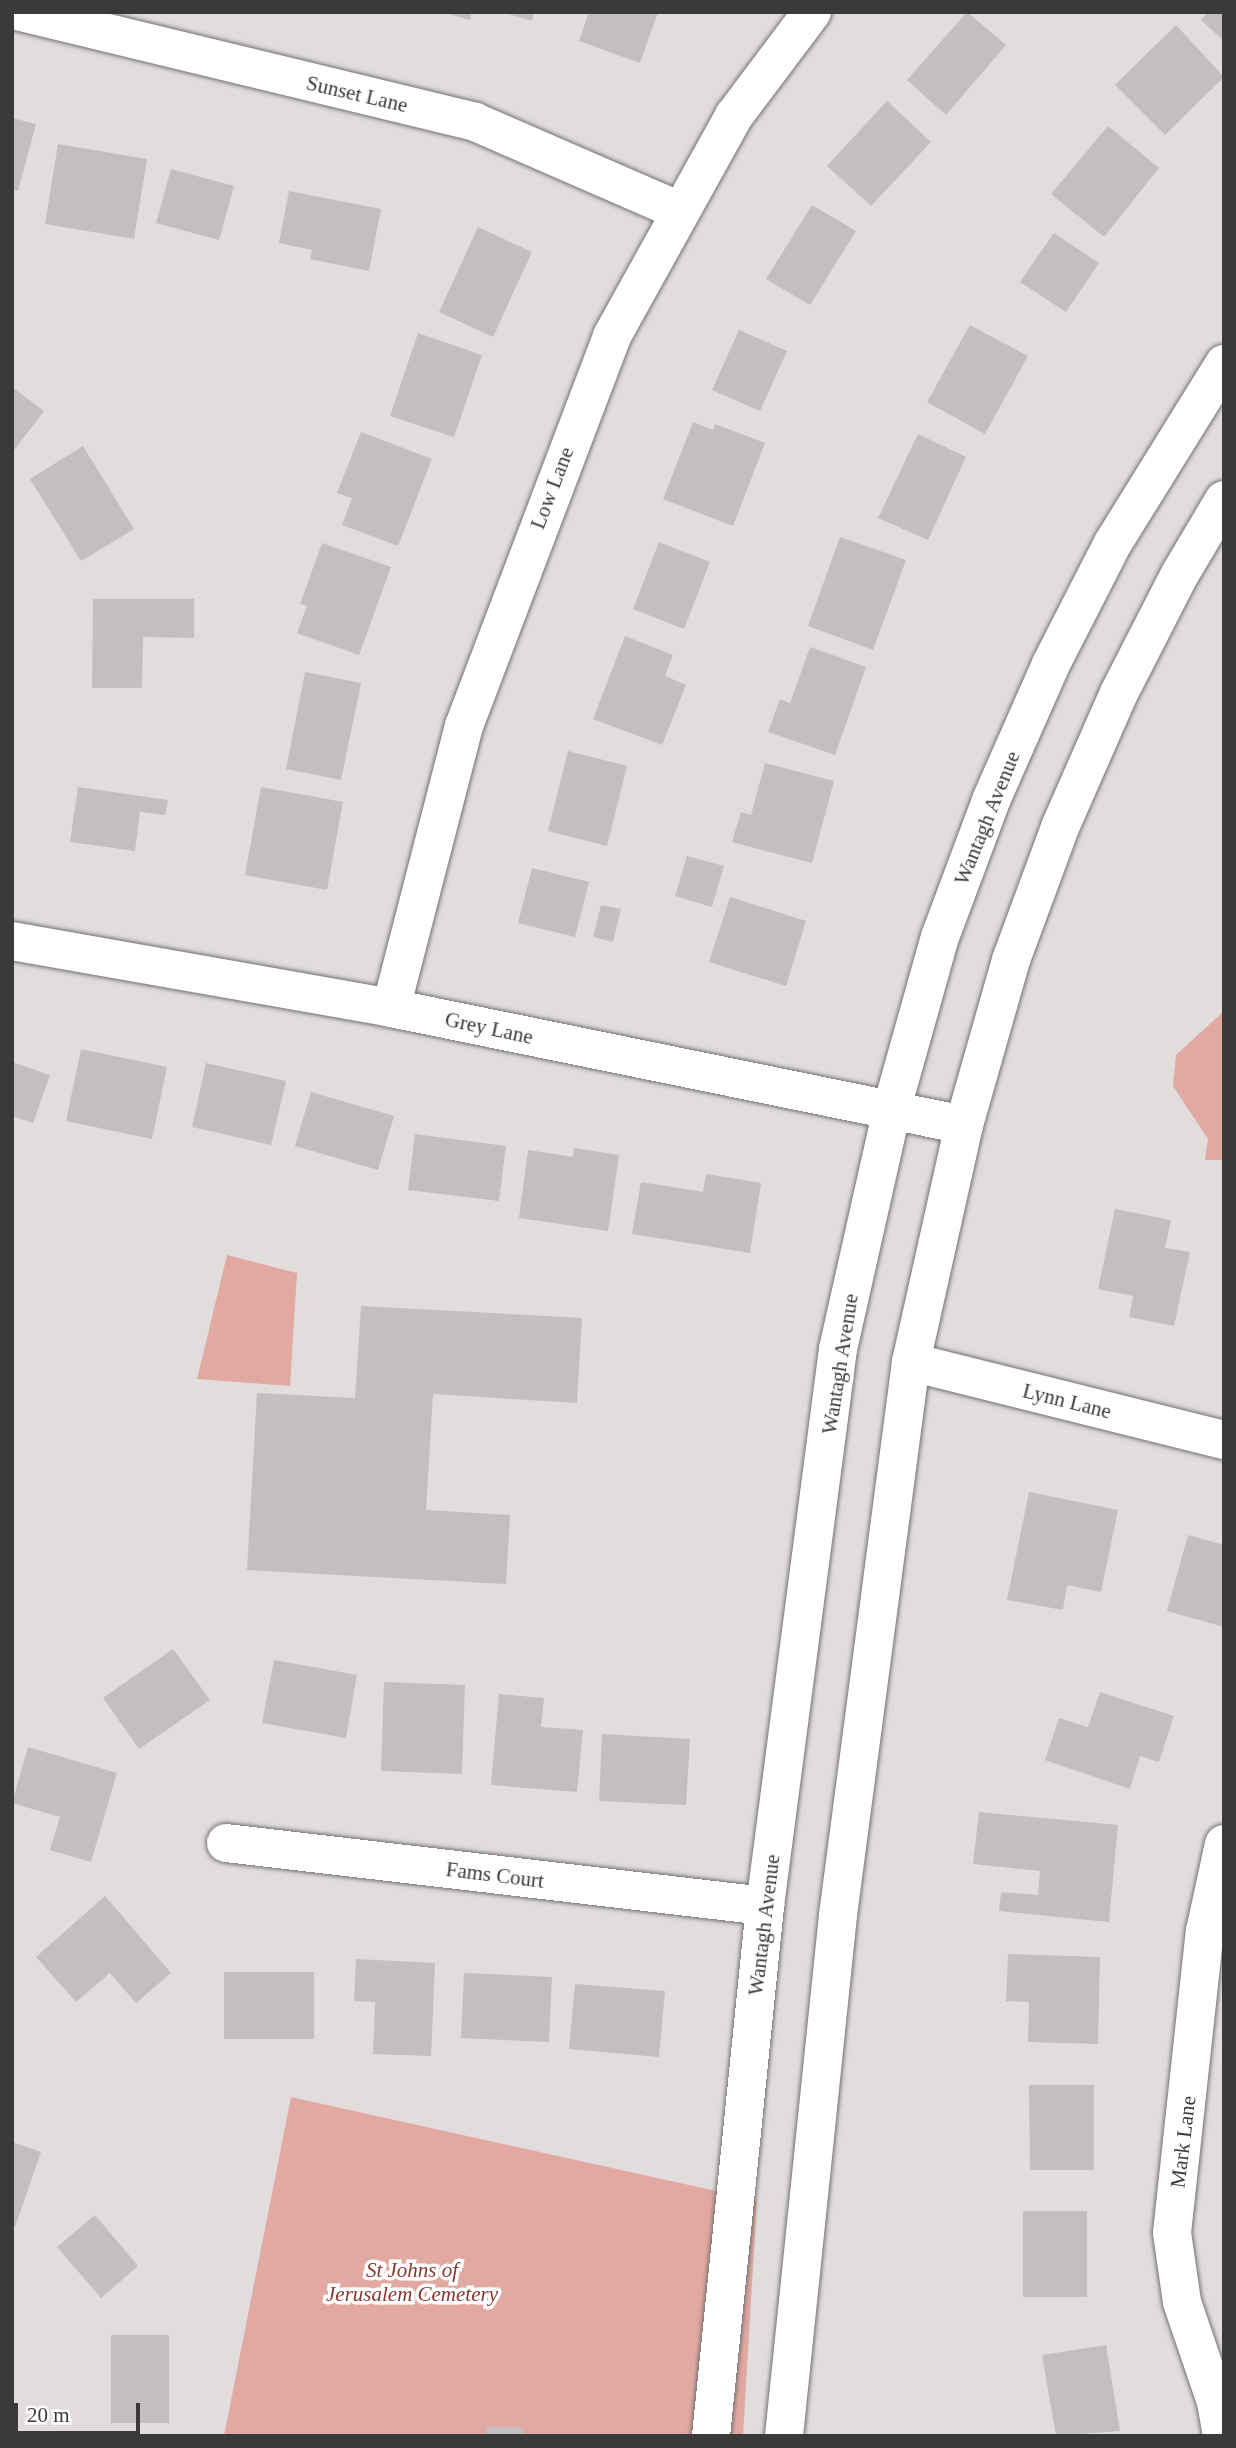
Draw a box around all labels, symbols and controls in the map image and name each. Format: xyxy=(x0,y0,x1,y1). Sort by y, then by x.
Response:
street label: Sunset Lane xyxy=(304,70,410,118)
street label: Low Lane xyxy=(525,443,579,533)
street label: Wantagh Avenue xyxy=(949,747,1025,889)
street label: Grey Lane xyxy=(443,1006,535,1050)
street label: Wantagh Avenue xyxy=(816,1291,864,1437)
street label: Lynn Lane xyxy=(1020,1378,1114,1424)
street label: Wantagh Avenue xyxy=(743,1852,785,1998)
street label: Fams Court xyxy=(445,1856,545,1894)
street label: Mark Lane xyxy=(1165,2094,1201,2190)
park label: St Johns of Jerusalem Cemetery xyxy=(326,2257,498,2307)
scale bar xyxy=(18,2388,144,2432)
text: 20 m xyxy=(27,2403,70,2427)

